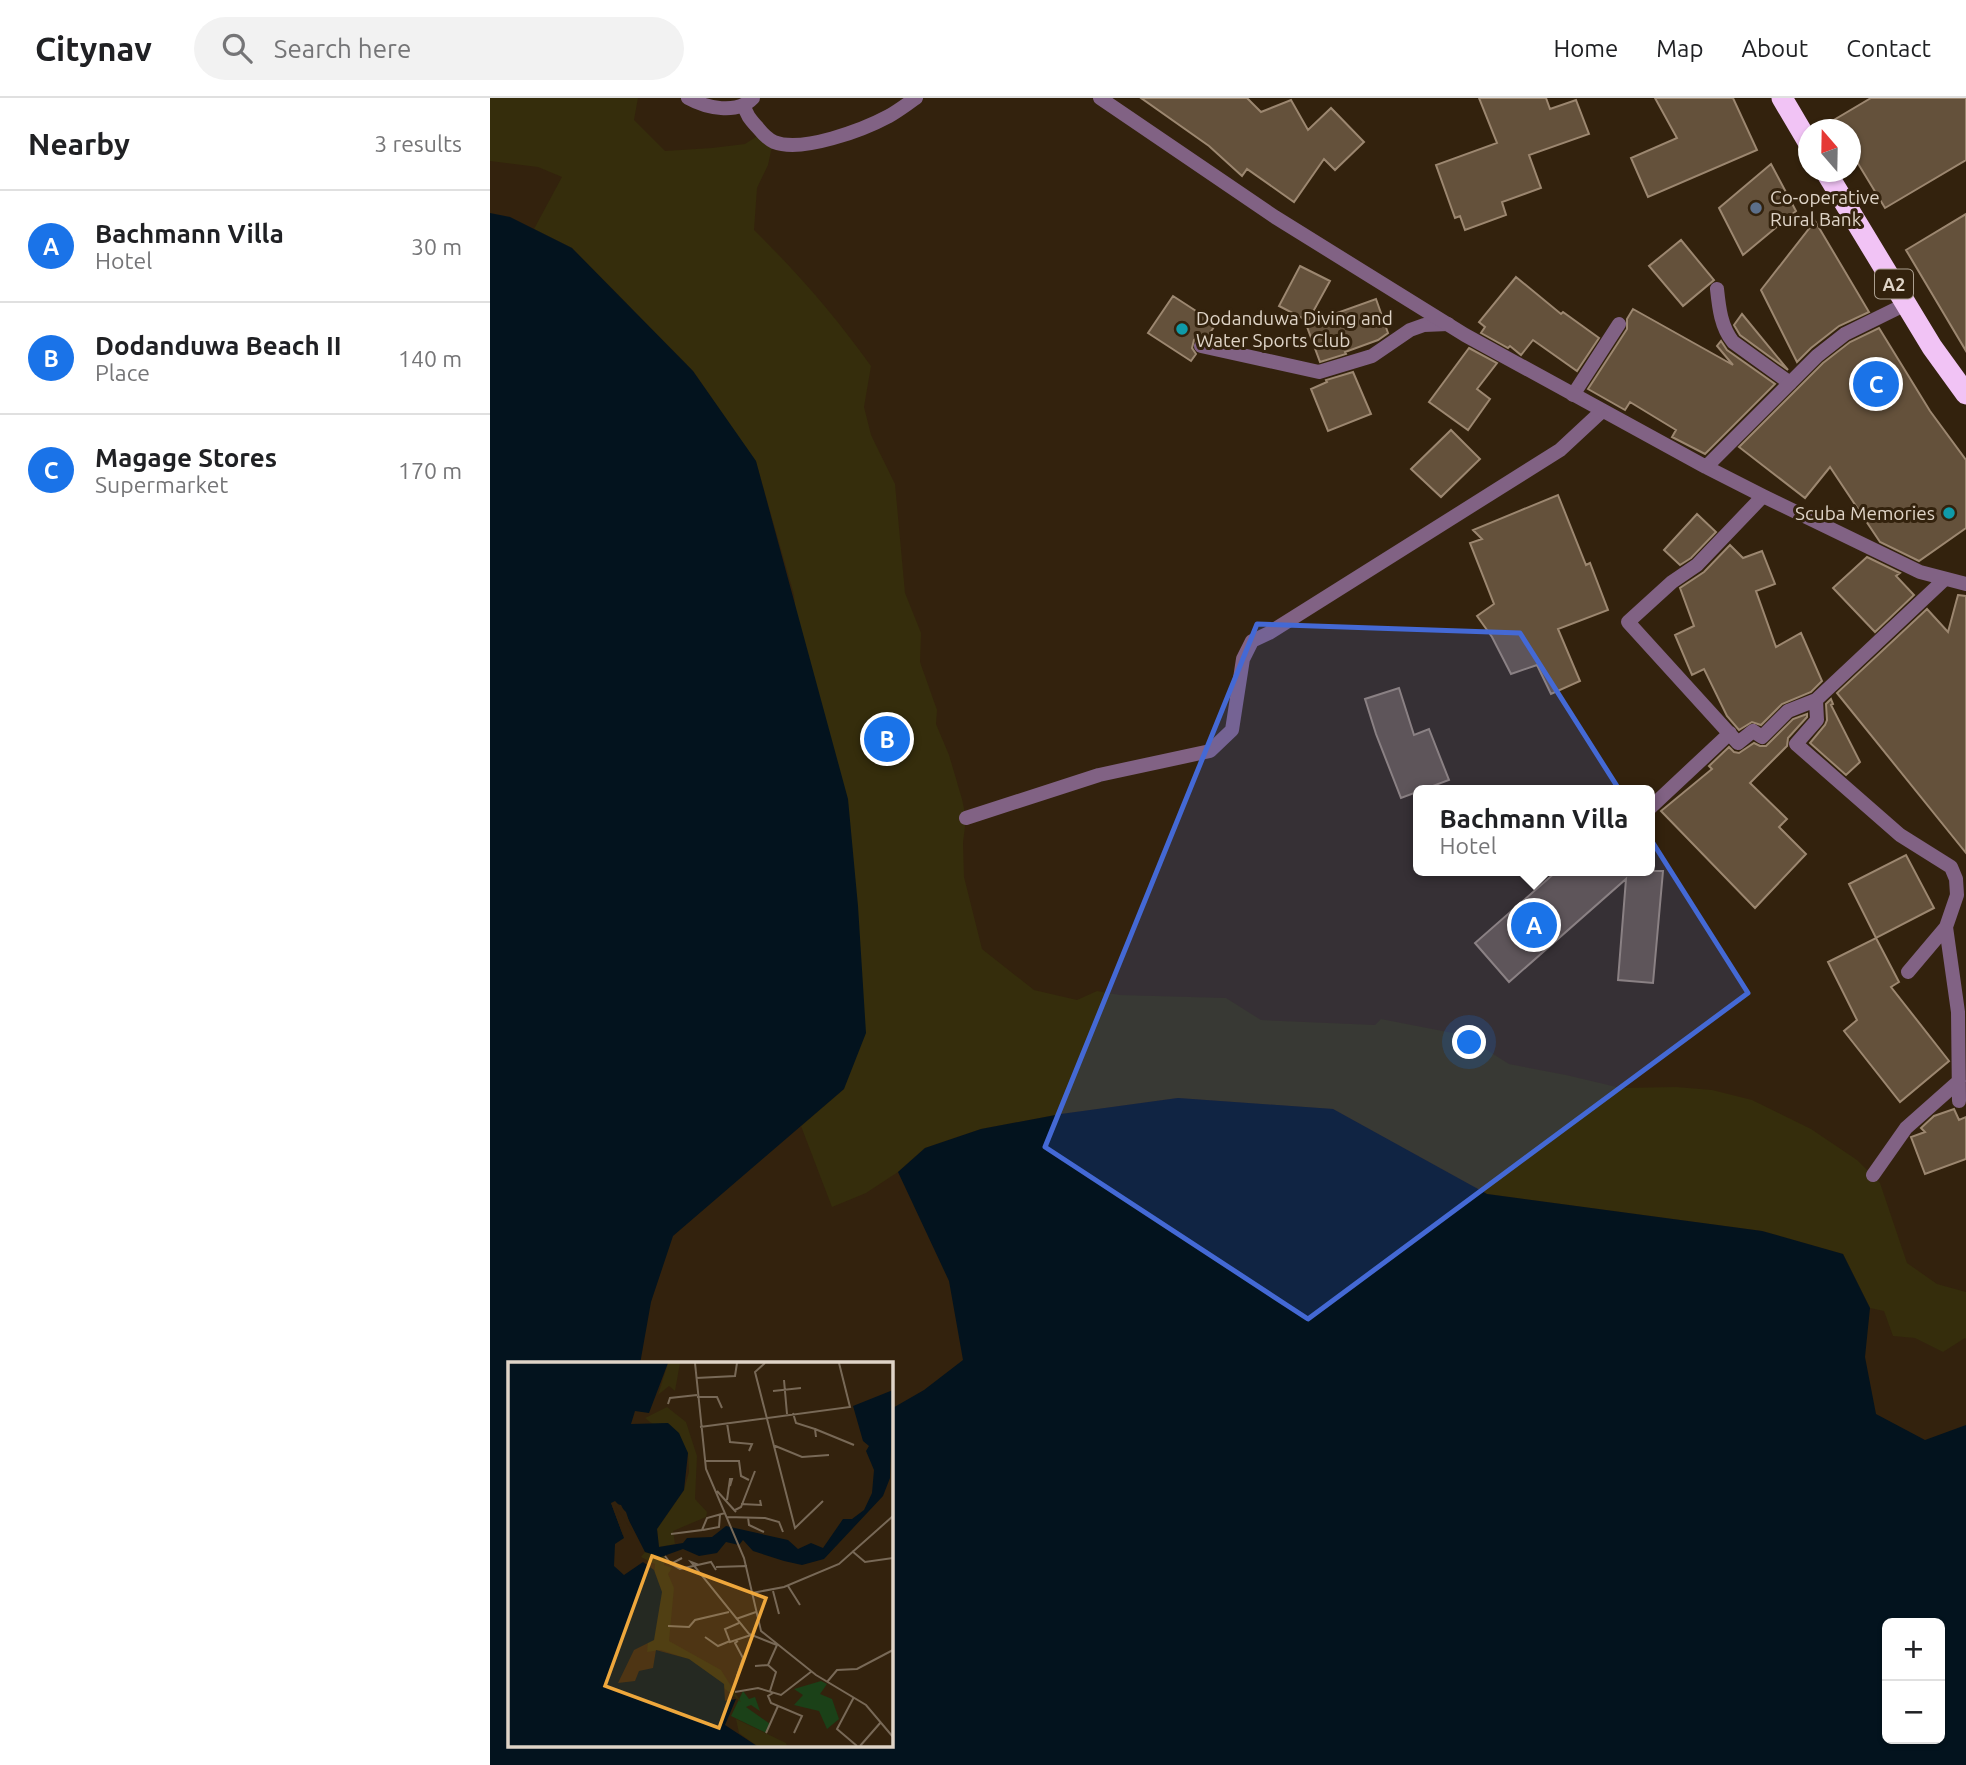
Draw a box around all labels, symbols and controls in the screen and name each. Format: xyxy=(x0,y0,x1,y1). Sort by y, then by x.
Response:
search box xyxy=(194,17,684,80)
icon: search xyxy=(218,29,256,67)
text: Citynav xyxy=(35,30,152,67)
text: Search here xyxy=(274,34,411,63)
text: Home xyxy=(1553,35,1618,62)
text: Map xyxy=(1656,35,1703,62)
text: About xyxy=(1741,35,1808,62)
text: Contact xyxy=(1846,35,1931,62)
north arrow xyxy=(1798,119,1861,182)
text: Nearby xyxy=(28,127,130,161)
text: 3 results xyxy=(374,131,462,156)
place label: Co-operative Rural Bank xyxy=(1770,186,1880,230)
marker: Co-operative Rural Bank xyxy=(1748,200,1764,216)
text: Bachmann Villa xyxy=(95,219,284,248)
text: A xyxy=(43,234,59,259)
text: 30 m xyxy=(411,234,462,259)
text: Hotel xyxy=(95,248,152,273)
road number: A2 xyxy=(1875,270,1913,299)
place label: Dodanduwa Diving and Water Sports Club xyxy=(1196,307,1393,351)
marker: Dodanduwa Diving and Water Sports Club xyxy=(1174,321,1190,337)
text: Dodanduwa Beach II xyxy=(95,331,342,360)
text: B xyxy=(43,346,59,371)
text: 140 m xyxy=(398,346,462,371)
pin: C xyxy=(1853,358,1899,410)
text: Place xyxy=(95,360,150,385)
text: Magage Stores xyxy=(95,443,277,472)
text: C xyxy=(44,458,58,483)
text: 170 m xyxy=(398,458,462,483)
text: Supermarket xyxy=(95,472,228,497)
place label: Scuba Memories xyxy=(1795,502,1935,524)
marker: Scuba Memories xyxy=(1941,505,1957,521)
pin: B xyxy=(864,713,910,765)
popup xyxy=(1413,785,1655,876)
text: Bachmann Villa xyxy=(1440,804,1628,833)
text: Hotel xyxy=(1440,833,1497,858)
pin: A xyxy=(1511,899,1557,951)
your location xyxy=(1452,1025,1486,1059)
inset map xyxy=(508,1362,892,1748)
map controls xyxy=(1882,1618,1945,1744)
button: + xyxy=(1882,1618,1945,1681)
button: − xyxy=(1882,1681,1945,1744)

